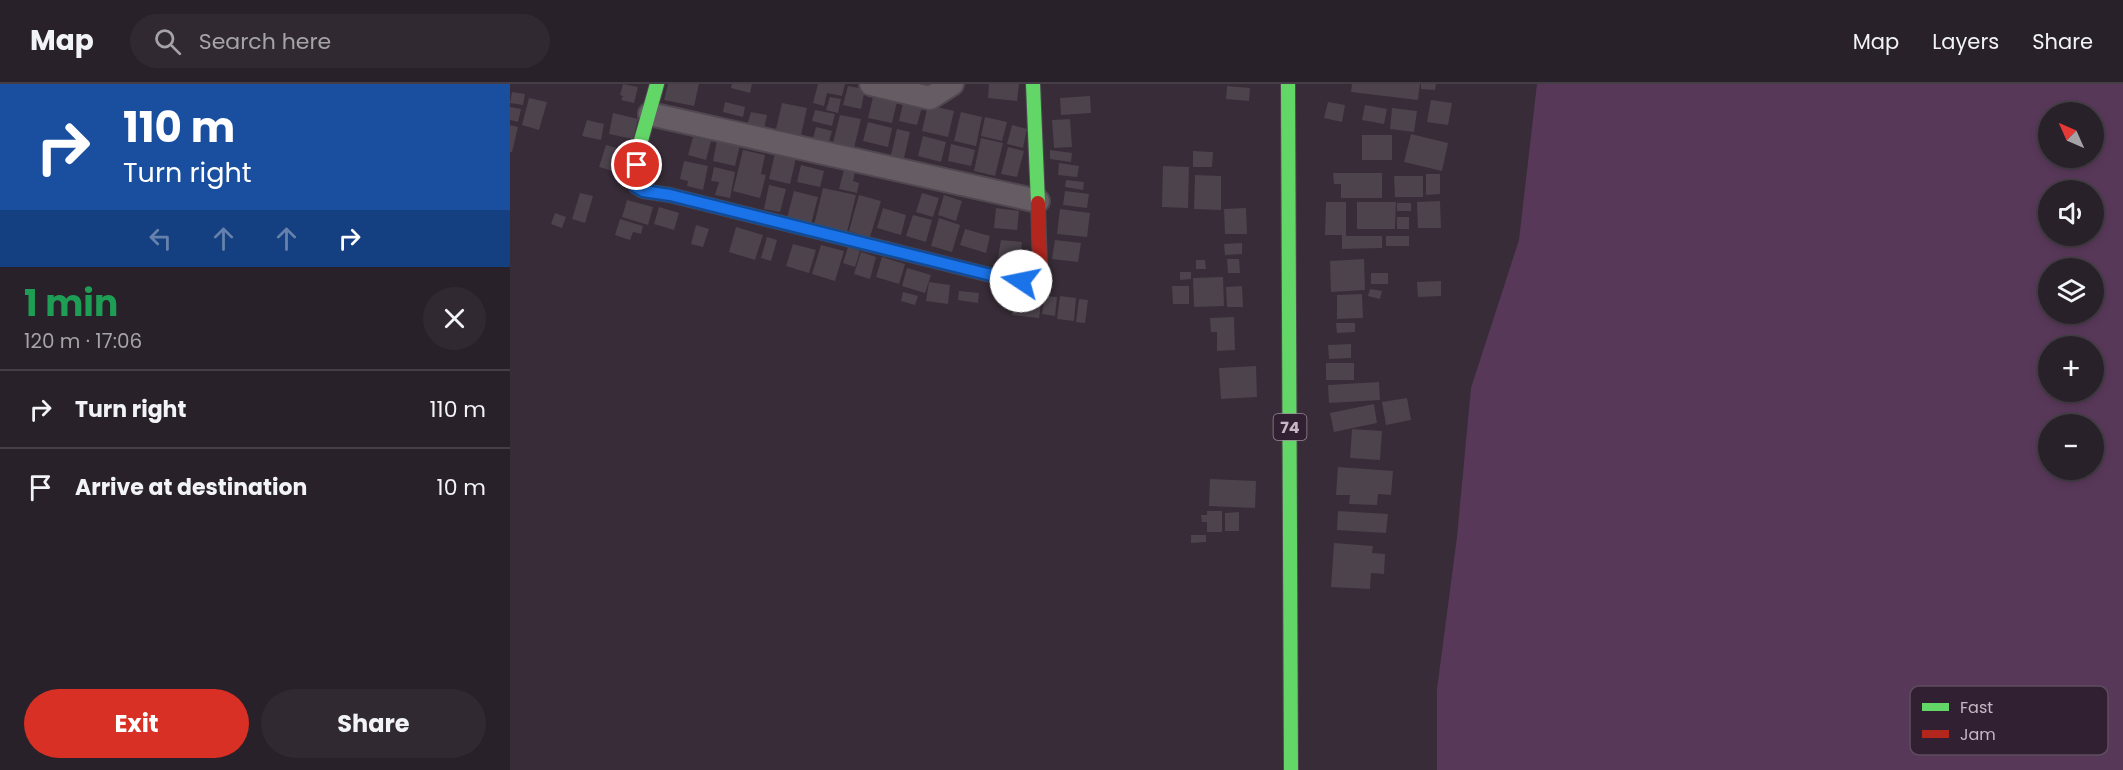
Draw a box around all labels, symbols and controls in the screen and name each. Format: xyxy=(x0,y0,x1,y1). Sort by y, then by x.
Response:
search box xyxy=(130,14,550,68)
text: Map xyxy=(30,21,94,60)
icon: search xyxy=(151,25,184,58)
text: Search here xyxy=(199,26,331,57)
text: Map xyxy=(1853,27,1899,56)
text: Layers xyxy=(1932,27,1999,56)
text: Share xyxy=(2032,27,2093,56)
text: 110 m xyxy=(123,98,235,157)
north arrow xyxy=(2038,102,2104,168)
map controls xyxy=(2038,102,2104,480)
icon: right xyxy=(24,108,102,186)
pin xyxy=(611,139,662,190)
icon: arrive xyxy=(620,148,653,181)
text: Turn right xyxy=(123,154,252,191)
button: sound xyxy=(2038,180,2104,246)
icon: left xyxy=(144,222,177,255)
icon: ahead xyxy=(207,222,240,255)
icon: ahead xyxy=(270,222,303,255)
icon: right xyxy=(333,222,366,255)
position arrow xyxy=(989,249,1053,313)
button: layers xyxy=(2038,258,2104,324)
text: 1 min xyxy=(24,278,118,329)
button: close xyxy=(423,287,486,350)
text: 120 m · 17:06 xyxy=(24,327,142,355)
button: + xyxy=(2038,336,2104,402)
icon: right xyxy=(24,393,57,426)
text: Turn right xyxy=(75,394,186,425)
text: 110 m xyxy=(430,394,486,425)
road number: 74 xyxy=(1274,414,1306,440)
button: − xyxy=(2038,414,2104,480)
icon: arrive xyxy=(24,471,57,504)
text: Arrive at destination xyxy=(75,472,307,503)
text: 10 m xyxy=(437,472,486,503)
legend xyxy=(1910,686,2108,755)
button: Exit xyxy=(24,689,249,758)
button: Share xyxy=(261,689,486,758)
text: Fast xyxy=(1960,696,1993,719)
text: Jam xyxy=(1960,723,1996,746)

